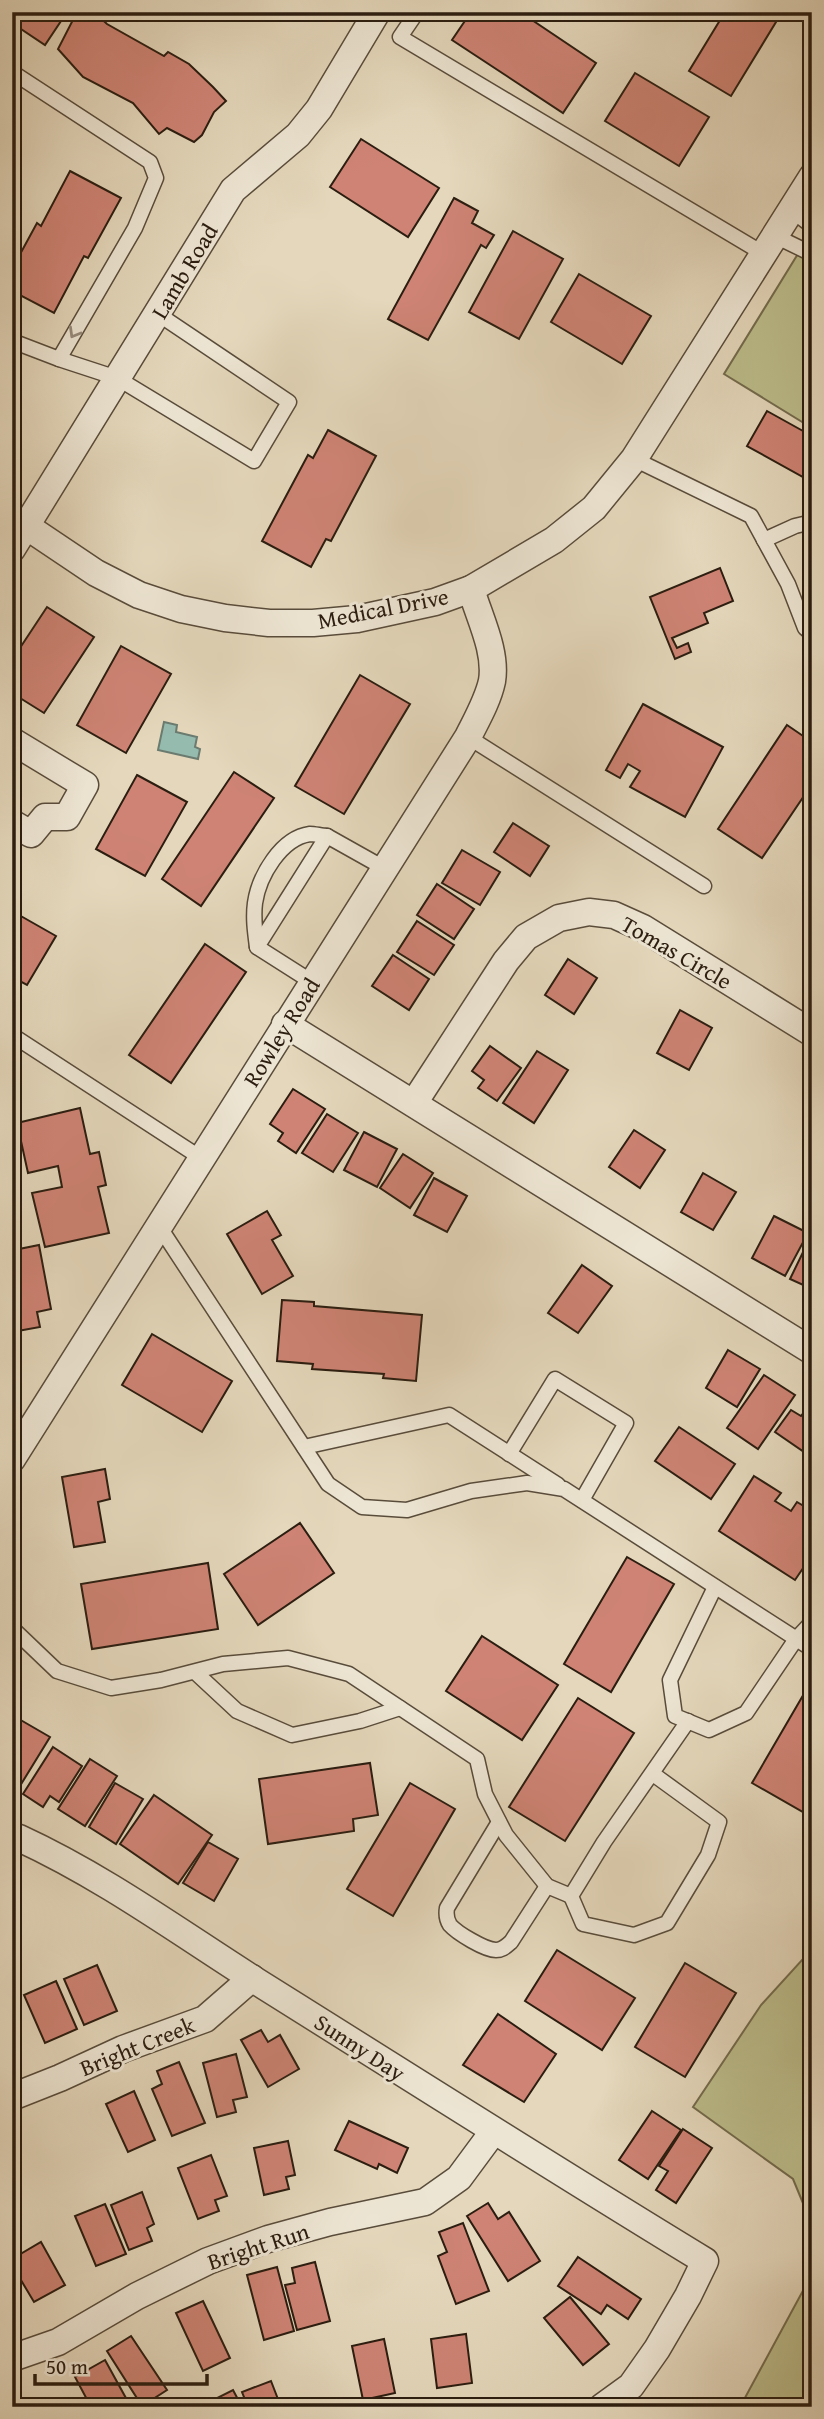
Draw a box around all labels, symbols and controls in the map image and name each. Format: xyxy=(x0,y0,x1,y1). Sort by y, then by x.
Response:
street label: Lamb Road xyxy=(143,216,226,325)
one-way arrow xyxy=(69,326,82,339)
street label: Medical Drive xyxy=(315,579,451,637)
street label: Tomas Circle xyxy=(616,907,738,997)
street label: Rowley Road xyxy=(234,971,328,1093)
street label: Sunny Day xyxy=(308,2005,412,2089)
street label: Bright Creek xyxy=(75,2008,200,2084)
street label: Bright Run xyxy=(203,2214,313,2278)
scale bar xyxy=(35,2342,206,2386)
text: 50 m xyxy=(46,2351,88,2382)

